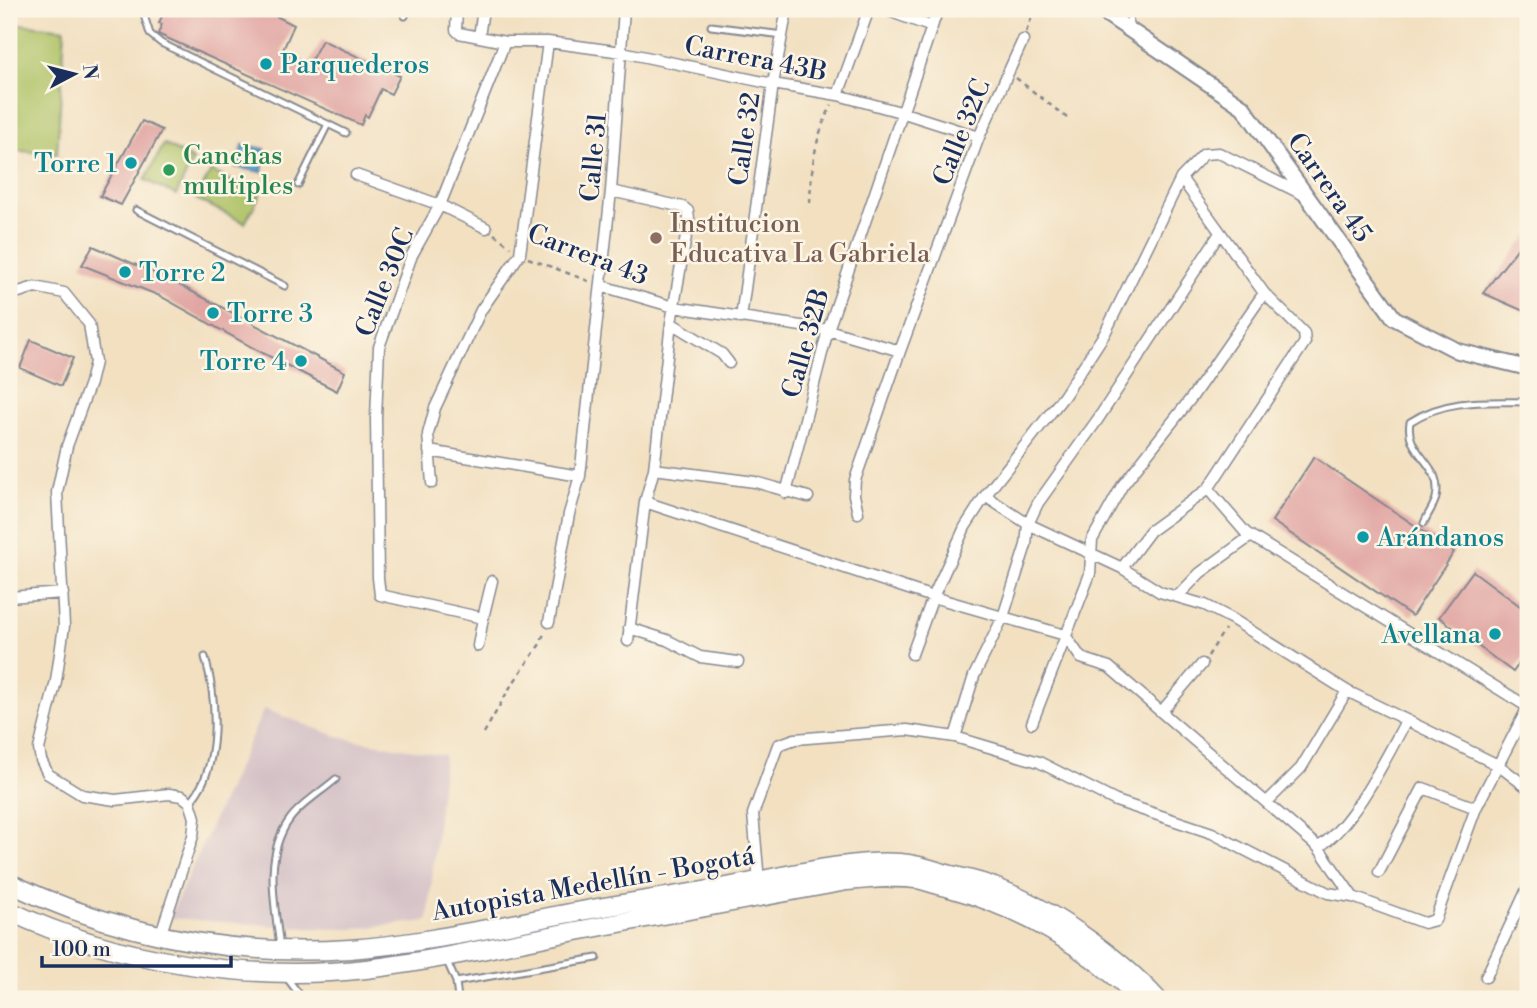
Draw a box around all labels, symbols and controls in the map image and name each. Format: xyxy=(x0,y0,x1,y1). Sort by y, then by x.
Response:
street label: Carrera 43B xyxy=(682,29,830,88)
north arrow xyxy=(38,38,108,108)
place label: Parquederos xyxy=(280,49,429,81)
marker: Parquederos xyxy=(258,56,274,72)
text: N xyxy=(77,63,103,81)
street label: Calle 32C xyxy=(926,74,998,190)
street label: Calle 32 xyxy=(723,90,767,188)
street label: Calle 31 xyxy=(574,111,614,203)
street label: Carrera 45 xyxy=(1280,127,1379,249)
place label: Canchas multiples xyxy=(183,140,293,202)
place label: Torre 1 xyxy=(34,148,117,180)
marker: Torre 1 xyxy=(123,155,139,171)
marker: Canchas multiples xyxy=(161,162,177,178)
place label: Institucion Educativa La Gabriela xyxy=(670,208,931,270)
street label: Carrera 43 xyxy=(523,217,652,293)
street label: Calle 30C xyxy=(349,223,421,341)
marker: Institucion Educativa La Gabriela xyxy=(648,230,664,246)
place label: Torre 2 xyxy=(139,257,226,289)
marker: Torre 2 xyxy=(117,264,133,280)
street label: Calle 32B xyxy=(775,285,837,402)
place label: Torre 3 xyxy=(227,298,313,330)
marker: Torre 3 xyxy=(205,305,221,321)
place label: Torre 4 xyxy=(200,346,287,378)
marker: Torre 4 xyxy=(293,353,309,369)
place label: Arándanos xyxy=(1376,522,1504,554)
marker: Arándanos xyxy=(1355,529,1371,545)
place label: Avellana xyxy=(1381,619,1482,651)
marker: Avellana xyxy=(1487,626,1503,642)
street label: Autopista Medellín - Bogotá xyxy=(428,840,758,928)
scale bar xyxy=(42,924,231,968)
text: 100 m xyxy=(52,937,111,963)

